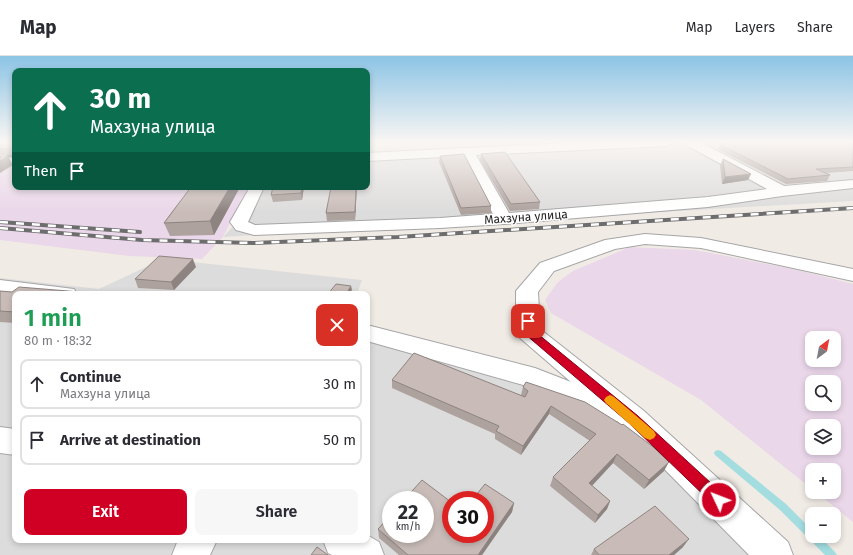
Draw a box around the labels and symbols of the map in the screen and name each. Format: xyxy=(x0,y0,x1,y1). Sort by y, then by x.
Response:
street label: Махзуна улица xyxy=(484,207,568,227)
pin xyxy=(511,304,545,338)
north arrow xyxy=(805,331,841,367)
position arrow xyxy=(698,479,740,521)
speed limit sign: 30 xyxy=(442,491,494,543)

